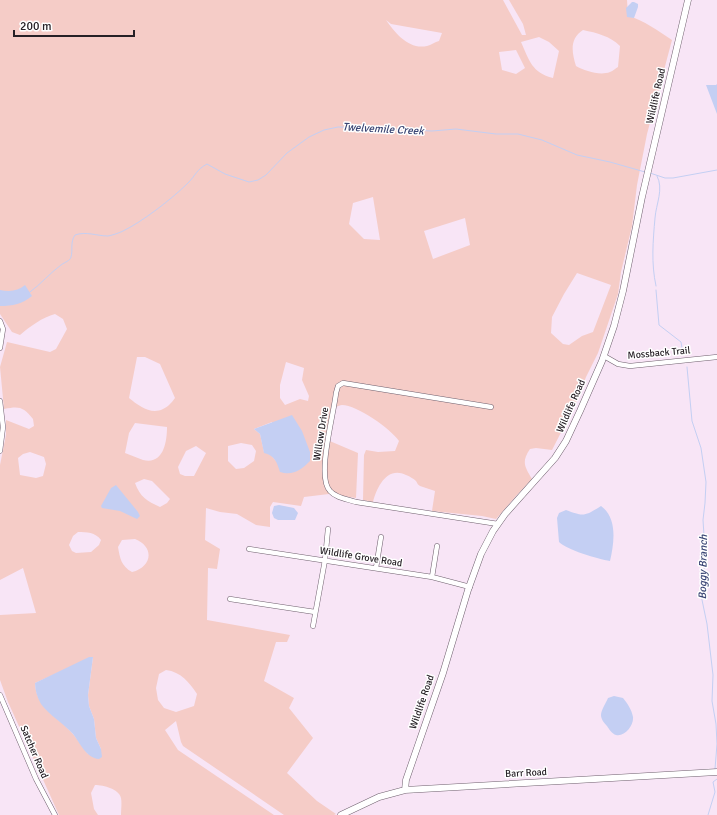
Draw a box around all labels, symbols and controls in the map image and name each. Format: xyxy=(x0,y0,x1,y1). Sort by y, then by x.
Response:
scale bar xyxy=(14,12,134,38)
text: 200 m xyxy=(20,19,52,34)
street label: Wildlife Road xyxy=(644,67,668,125)
water label: Twelvemile Creek xyxy=(342,120,425,138)
street label: Mossback Trail xyxy=(627,344,691,362)
street label: Wildlife Road xyxy=(554,378,588,434)
street label: Willow Drive xyxy=(311,407,331,461)
water label: Boggy Branch xyxy=(696,534,710,599)
street label: Wildlife Grove Road xyxy=(319,545,403,569)
street label: Wildlife Road xyxy=(407,673,437,731)
street label: Satcher Road xyxy=(17,724,51,780)
street label: Barr Road xyxy=(505,766,547,780)

